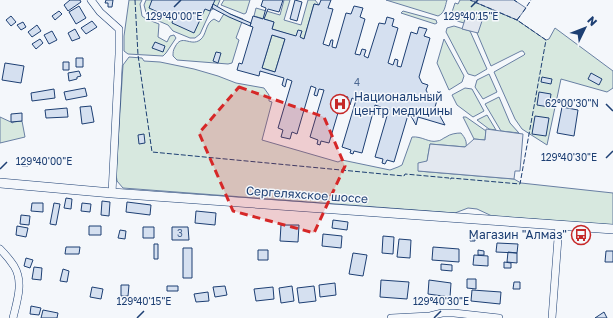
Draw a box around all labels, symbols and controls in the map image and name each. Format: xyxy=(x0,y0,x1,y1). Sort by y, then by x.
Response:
north arrow xyxy=(565,8,605,48)
text: 129°40'00"E xyxy=(146,10,202,22)
text: 129°40'15"E xyxy=(444,10,498,22)
text: N xyxy=(585,13,600,28)
house number: 4 xyxy=(354,76,360,88)
place label: Национальный центр медицины xyxy=(354,89,453,118)
hospital icon: Национальный центр медицины xyxy=(329,93,351,115)
text: 62°00'30"N xyxy=(545,97,599,109)
text: 129°40'30"E xyxy=(541,151,597,163)
text: 129°40'00"E xyxy=(16,155,72,167)
street label: Сергеляхское шоссе xyxy=(246,183,369,206)
bus stop icon: Магазин "Алмаз" xyxy=(570,224,592,246)
house number: 3 xyxy=(177,227,183,239)
place label: Магазин "Алмаз" xyxy=(469,227,567,242)
text: 129°40'15"E xyxy=(117,295,171,307)
text: 129°40'30"E xyxy=(413,295,469,307)

